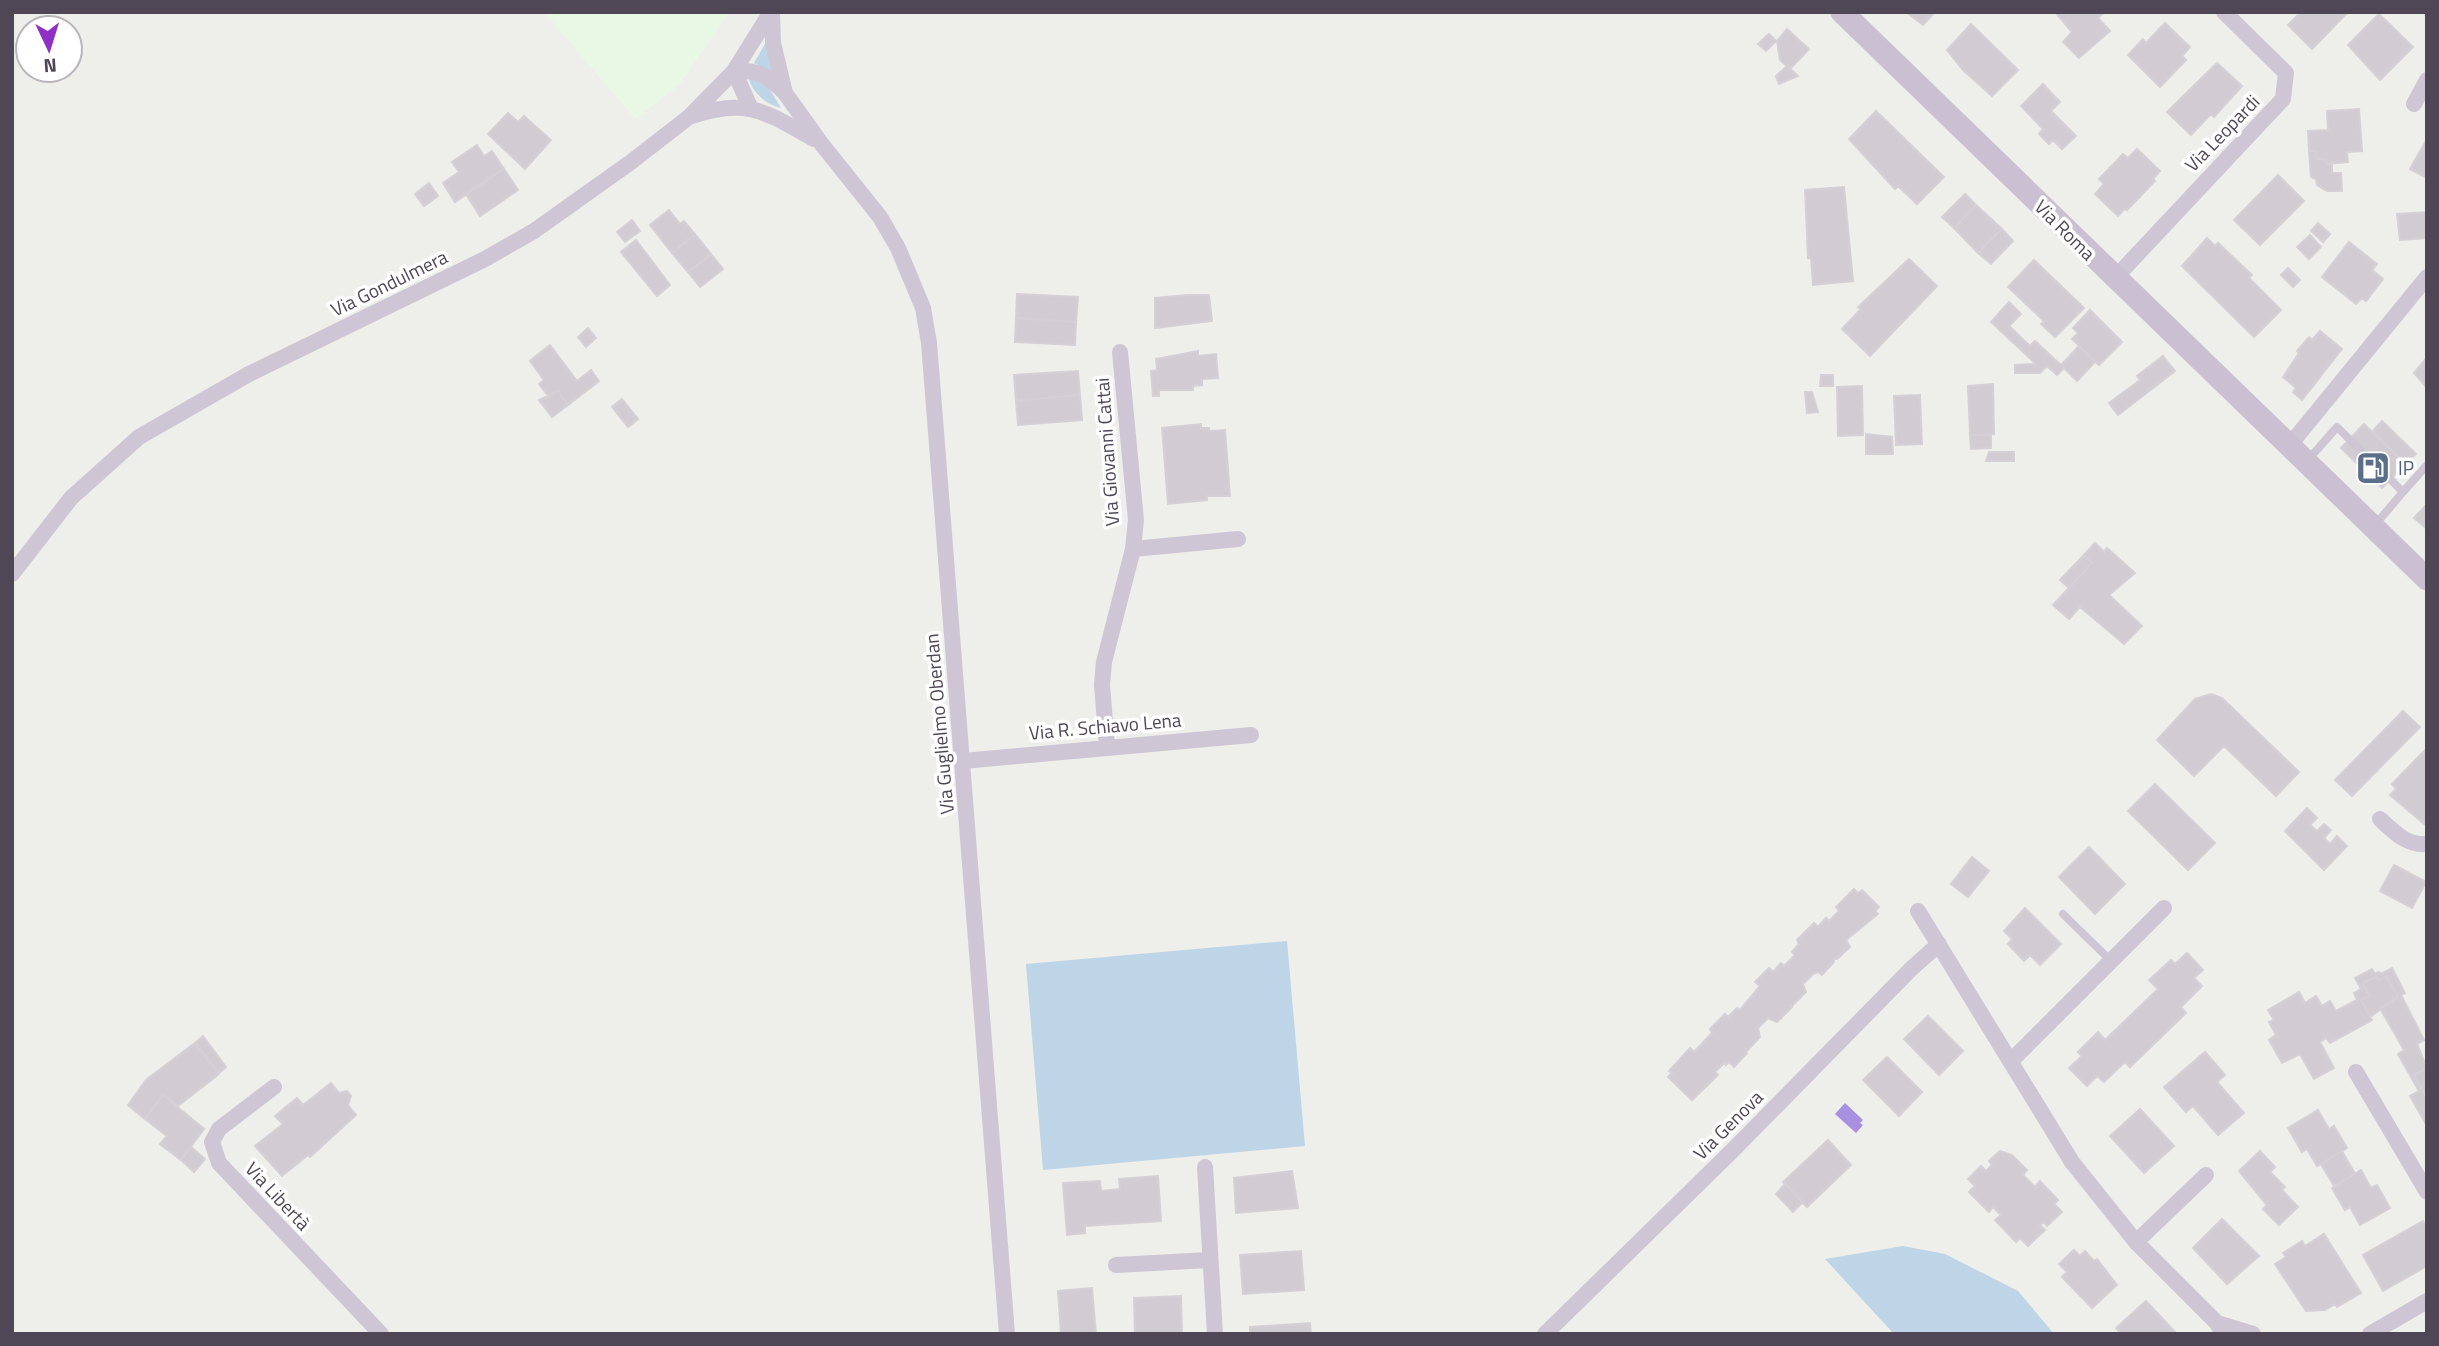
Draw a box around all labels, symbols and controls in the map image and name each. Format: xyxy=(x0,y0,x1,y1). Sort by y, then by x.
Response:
north arrow xyxy=(14,14,84,84)
text: N xyxy=(43,52,58,81)
street label: Via Leopardi xyxy=(2177,87,2266,178)
street label: Via Roma xyxy=(2028,193,2103,267)
street label: Via Gondulmera xyxy=(325,241,453,323)
street label: Via Giovanni Cattai xyxy=(1087,377,1126,527)
fuel station icon: IP xyxy=(2354,449,2392,487)
place label: IP xyxy=(2398,453,2414,482)
street label: Via Guglielmo Oberdan xyxy=(916,632,961,816)
street label: Via R. Schiavo Lena xyxy=(1028,704,1183,747)
street label: Via Genova xyxy=(1686,1083,1770,1166)
street label: Via Libertà xyxy=(239,1155,318,1237)

